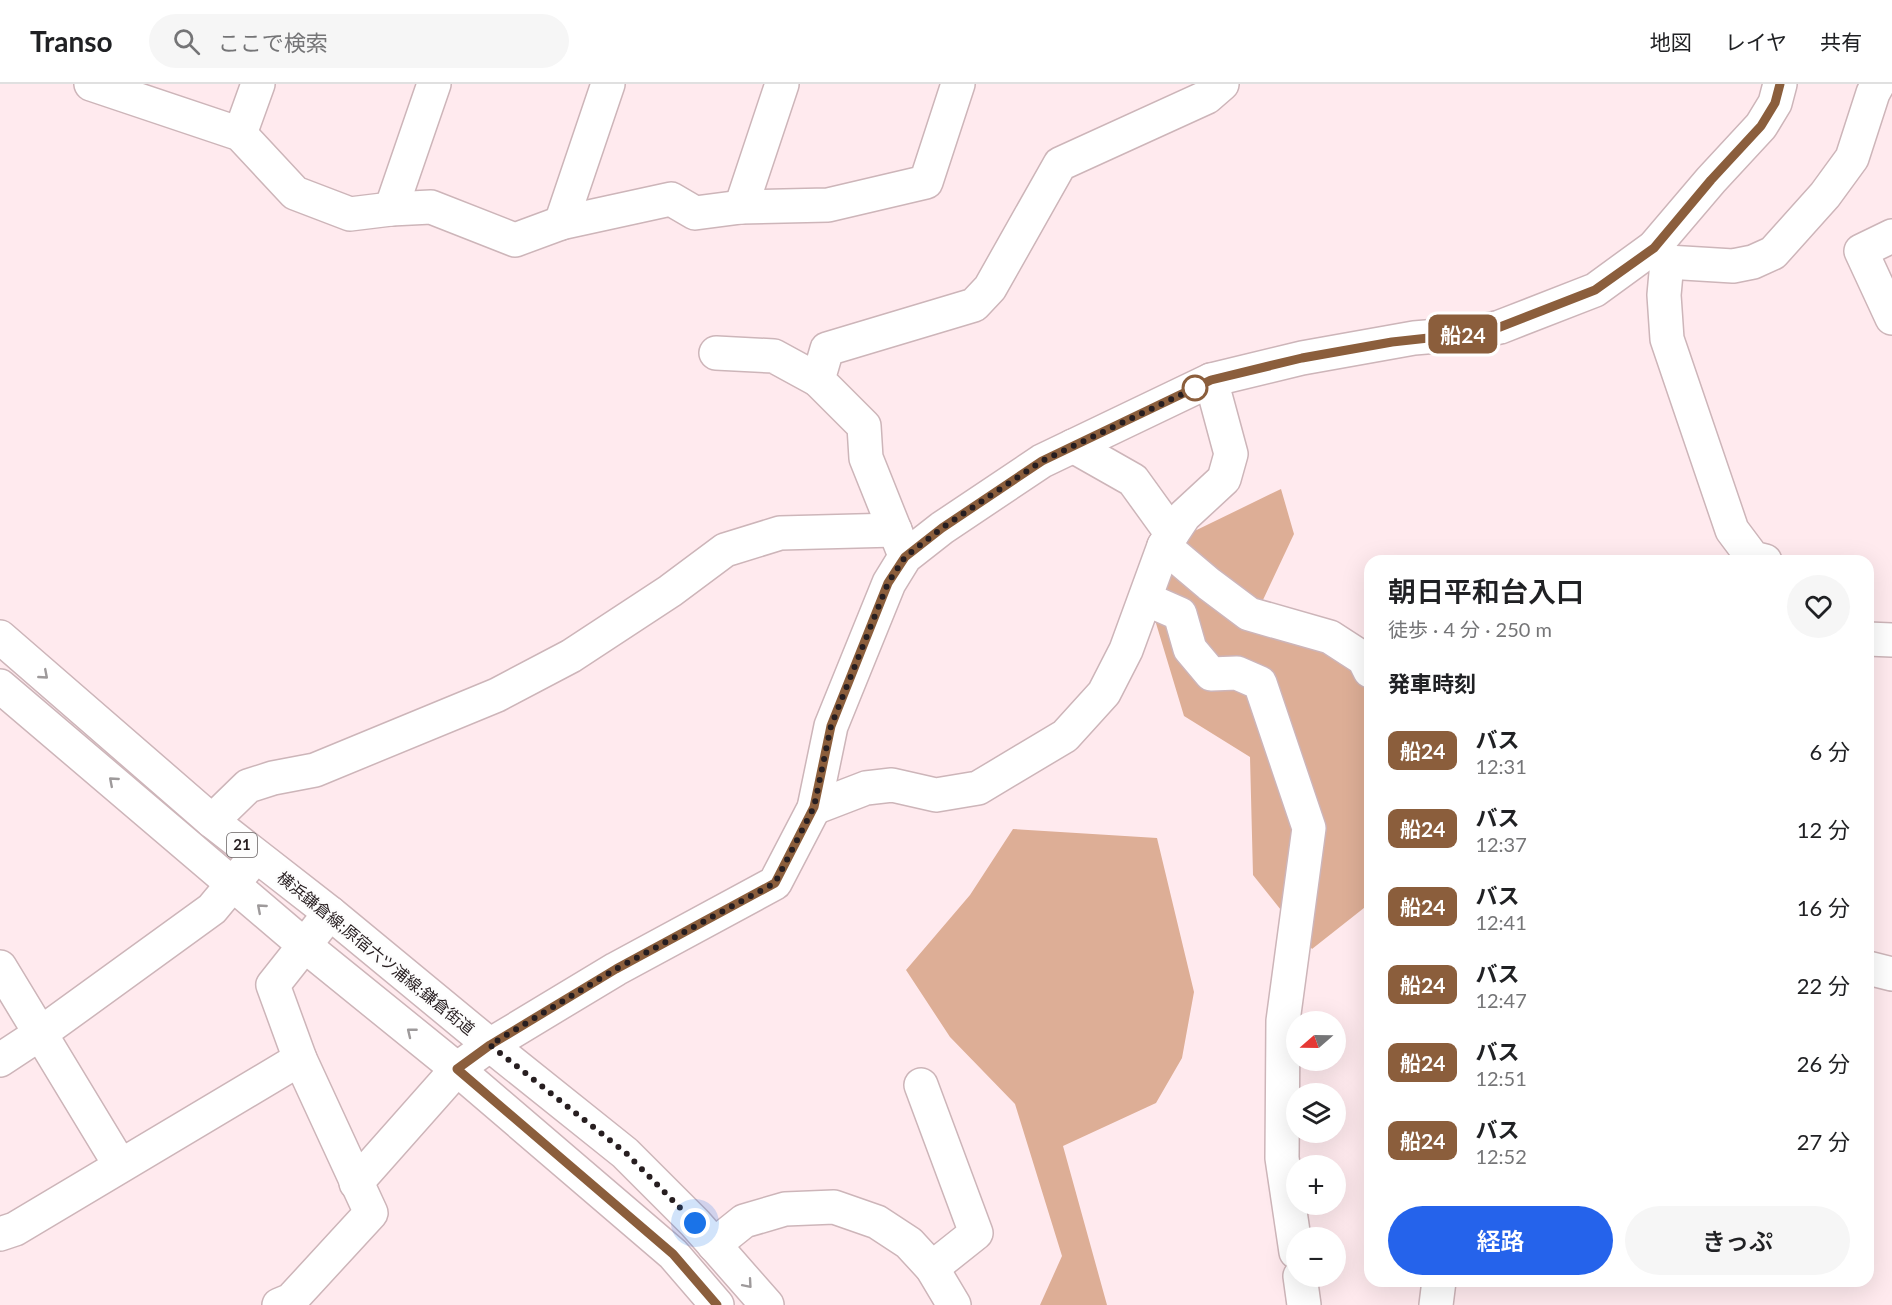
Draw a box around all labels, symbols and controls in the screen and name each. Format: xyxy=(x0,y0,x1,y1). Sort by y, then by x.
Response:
search box xyxy=(149,14,569,68)
text: Transo xyxy=(30,24,113,58)
icon: search xyxy=(170,25,203,58)
text: ここで検索 xyxy=(218,29,328,56)
text: 地図 xyxy=(1650,29,1692,54)
text: レイヤ xyxy=(1725,29,1787,54)
text: 共有 xyxy=(1820,29,1862,54)
line badge: 船24 xyxy=(1428,314,1498,354)
text: 船24 xyxy=(1440,322,1486,347)
unlabelled marker xyxy=(1182,375,1208,401)
text: 朝日平和台入口 xyxy=(1388,574,1584,608)
button: heart xyxy=(1787,575,1850,638)
text: 徒歩 · 4 分 · 250 m xyxy=(1388,617,1552,641)
one-way arrow xyxy=(37,668,48,679)
text: 発車時刻 xyxy=(1388,670,1476,697)
text: バス xyxy=(1475,726,1519,753)
text: 船24 xyxy=(1400,738,1445,763)
text: 6 分 xyxy=(1810,738,1850,765)
text: 12:31 xyxy=(1475,754,1527,778)
one-way arrow xyxy=(109,778,120,789)
text: バス xyxy=(1475,804,1519,831)
text: 船24 xyxy=(1400,816,1445,841)
text: 12 分 xyxy=(1797,816,1850,843)
text: 12:37 xyxy=(1475,832,1527,856)
road number: 21 xyxy=(227,833,257,857)
street label: 横浜鎌倉線;原宿六ツ浦線;鎌倉街道 xyxy=(274,867,479,1038)
text: バス xyxy=(1475,882,1519,909)
text: 船24 xyxy=(1400,894,1445,919)
text: 16 分 xyxy=(1797,894,1850,921)
one-way arrow xyxy=(257,904,268,915)
text: 12:41 xyxy=(1475,910,1527,934)
text: バス xyxy=(1475,960,1519,987)
text: 船24 xyxy=(1400,972,1445,997)
text: 22 分 xyxy=(1797,972,1850,999)
text: 12:47 xyxy=(1475,988,1527,1012)
north arrow xyxy=(1286,1011,1346,1071)
map controls xyxy=(1286,1011,1346,1287)
one-way arrow xyxy=(407,1028,418,1039)
text: バス xyxy=(1475,1038,1519,1065)
text: 船24 xyxy=(1400,1050,1445,1075)
text: 26 分 xyxy=(1797,1050,1850,1077)
text: 12:51 xyxy=(1475,1066,1527,1090)
button: layers xyxy=(1286,1083,1346,1143)
text: バス xyxy=(1475,1116,1519,1143)
text: 船24 xyxy=(1400,1128,1445,1153)
text: 27 分 xyxy=(1797,1128,1850,1155)
text: 12:52 xyxy=(1475,1144,1527,1168)
button: + xyxy=(1286,1155,1346,1215)
button: 経路 xyxy=(1388,1206,1613,1275)
button: きっぷ xyxy=(1625,1206,1850,1275)
your location xyxy=(680,1208,710,1238)
button: − xyxy=(1286,1227,1346,1287)
one-way arrow xyxy=(741,1277,752,1288)

